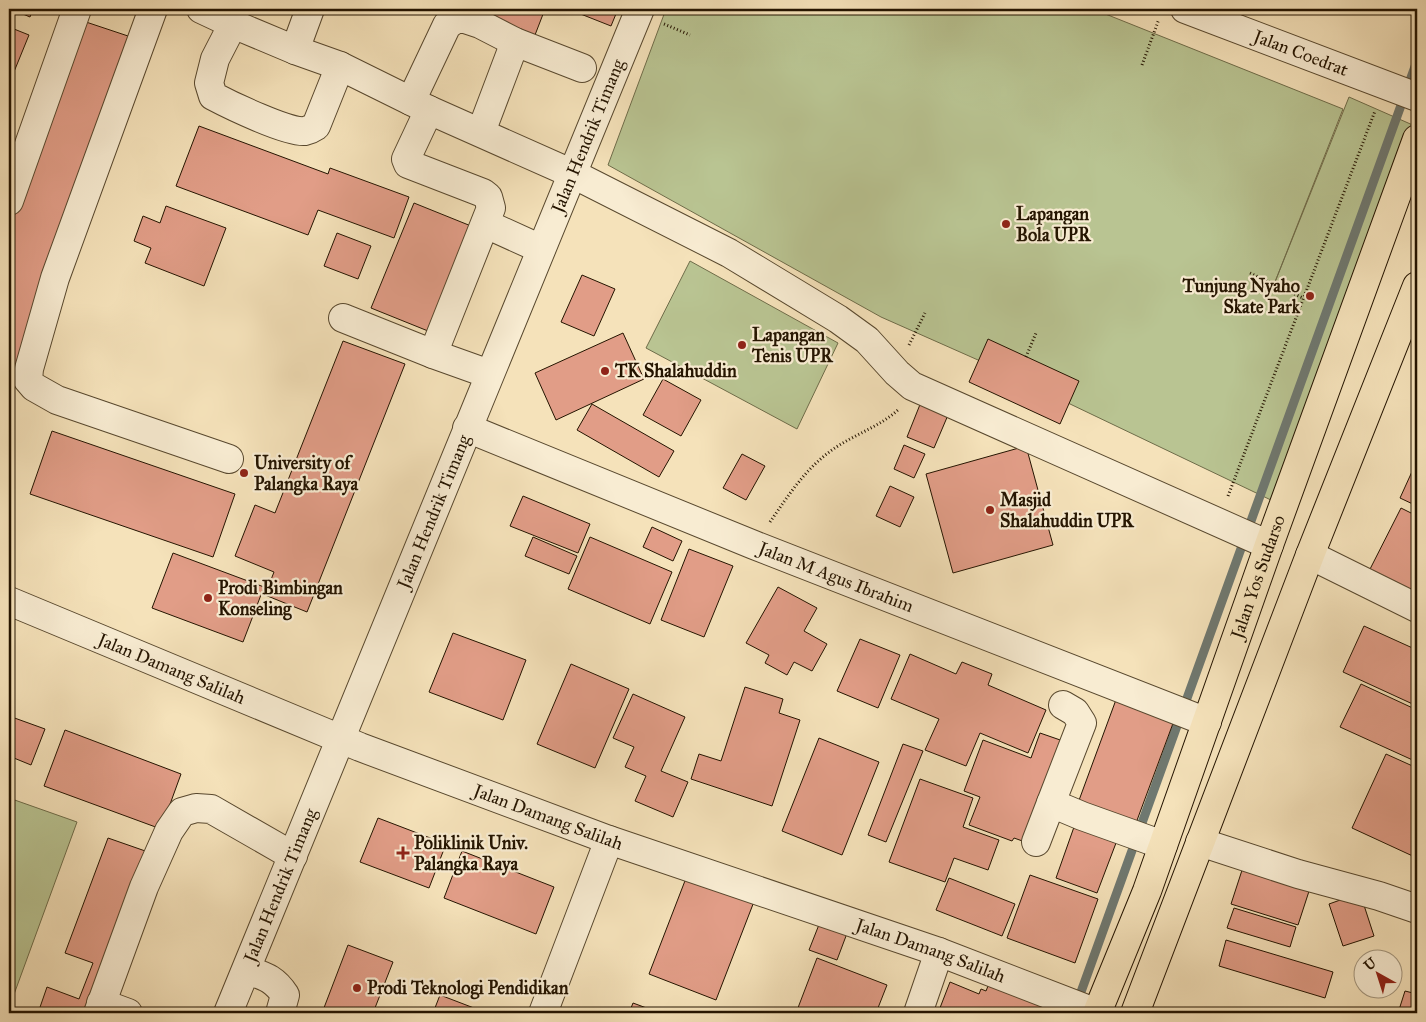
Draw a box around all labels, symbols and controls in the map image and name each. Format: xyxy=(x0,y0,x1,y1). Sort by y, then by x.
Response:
street label: Jalan Coedrat xyxy=(1248,24,1352,81)
street label: Jalan Hendrik Timang xyxy=(546,55,630,218)
place label: Lapangan Bola UPR xyxy=(1016,203,1092,246)
marker: Lapangan Bola UPR xyxy=(1000,218,1012,230)
place label: Tunjung Nyaho Skate Park xyxy=(1182,275,1301,318)
marker: Tunjung Nyaho Skate Park xyxy=(1304,290,1316,302)
place label: Lapangan Tenis UPR xyxy=(751,324,834,367)
marker: Lapangan Tenis UPR xyxy=(736,339,748,351)
place label: TK Shalahuddin xyxy=(614,360,737,382)
marker: TK Shalahuddin xyxy=(599,365,611,377)
street label: Jalan Hendrik Timang xyxy=(392,431,476,594)
place label: University of Palangka Raya xyxy=(254,452,358,496)
marker: University of Palangka Raya xyxy=(238,467,250,479)
place label: Masjid Shalahuddin UPR xyxy=(1000,489,1135,532)
marker: Masjid Shalahuddin UPR xyxy=(984,504,996,516)
street label: Jalan Yos Sudarso xyxy=(1225,512,1290,644)
street label: Jalan M Agus Ibrahim xyxy=(753,536,917,617)
place label: Prodi Bimbingan Konseling xyxy=(218,577,343,621)
marker: Prodi Bimbingan Konseling xyxy=(202,592,214,604)
street label: Jalan Damang Salilah xyxy=(92,627,248,709)
street label: Jalan Damang Salilah xyxy=(468,779,626,855)
street label: Jalan Hendrik Timang xyxy=(238,805,323,968)
place label: Poliklinik Univ. Palangka Raya xyxy=(414,832,528,876)
marker: Poliklinik Univ. Palangka Raya xyxy=(396,846,410,860)
street label: Jalan Damang Salilah xyxy=(851,913,1009,988)
north arrow xyxy=(1354,950,1404,1000)
text: U xyxy=(1360,954,1381,974)
place label: Prodi Teknologi Pendidikan xyxy=(367,977,569,1000)
marker: Prodi Teknologi Pendidikan xyxy=(351,982,363,994)

